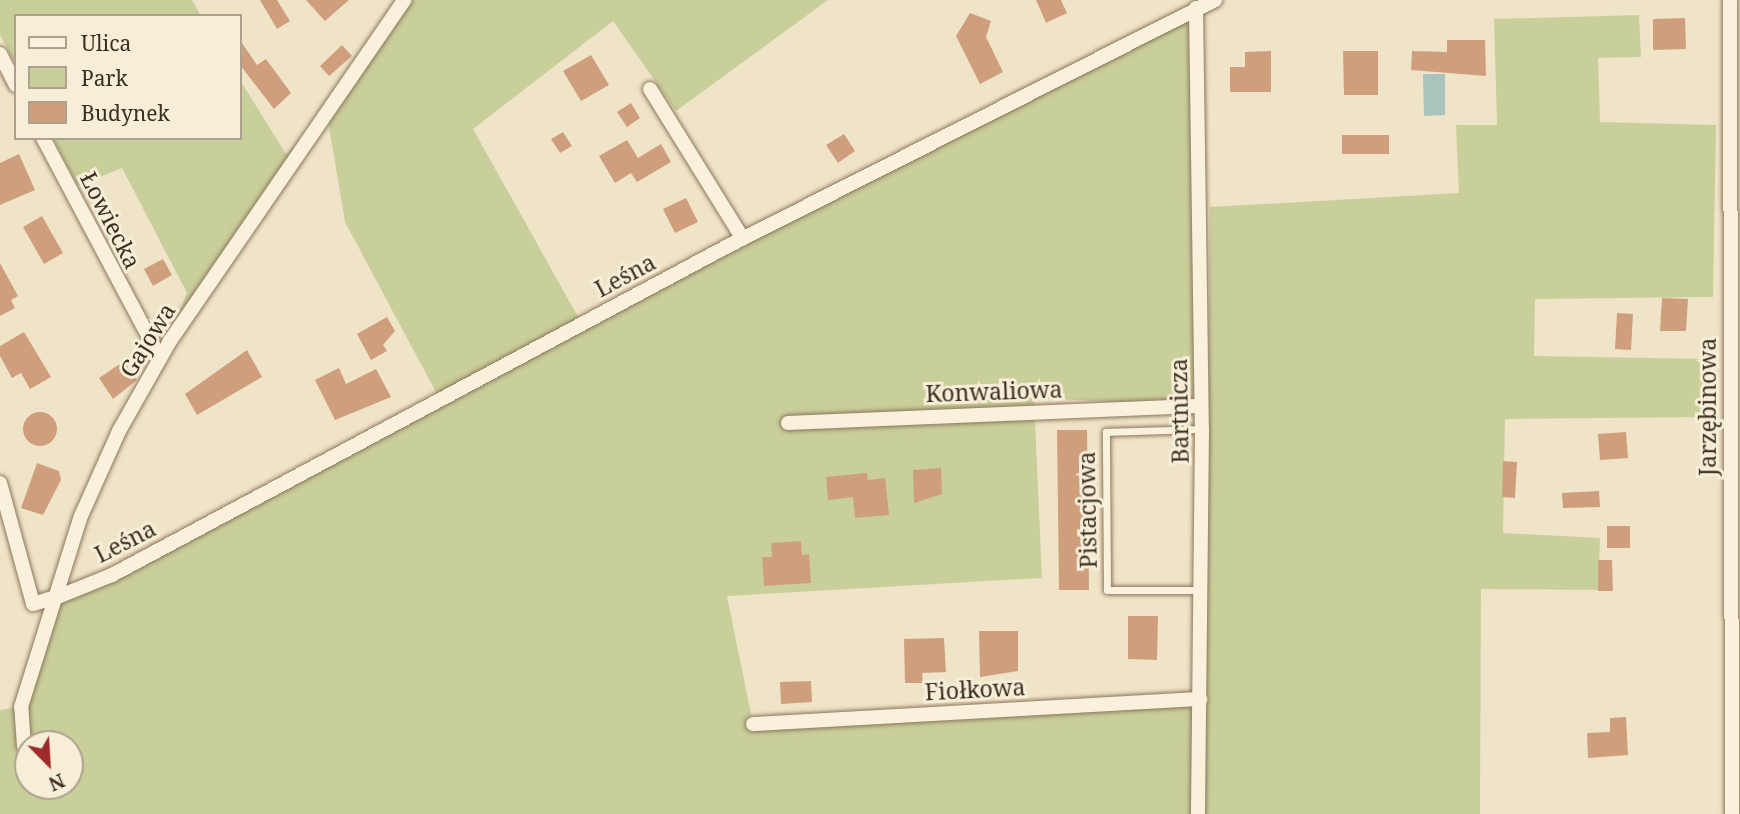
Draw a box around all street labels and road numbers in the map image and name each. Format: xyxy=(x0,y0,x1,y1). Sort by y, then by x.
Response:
street label: Łowiecka xyxy=(75,167,147,273)
street label: Leśna xyxy=(590,248,660,302)
street label: Gajowa xyxy=(113,298,181,382)
street label: Jarzębinowa xyxy=(1693,338,1721,476)
street label: Bartnicza xyxy=(1164,358,1194,464)
street label: Konwaliowa xyxy=(925,375,1063,407)
street label: Pistacjowa xyxy=(1072,451,1102,569)
street label: Leśna xyxy=(90,514,160,568)
street label: Fiołkowa xyxy=(924,673,1026,705)

